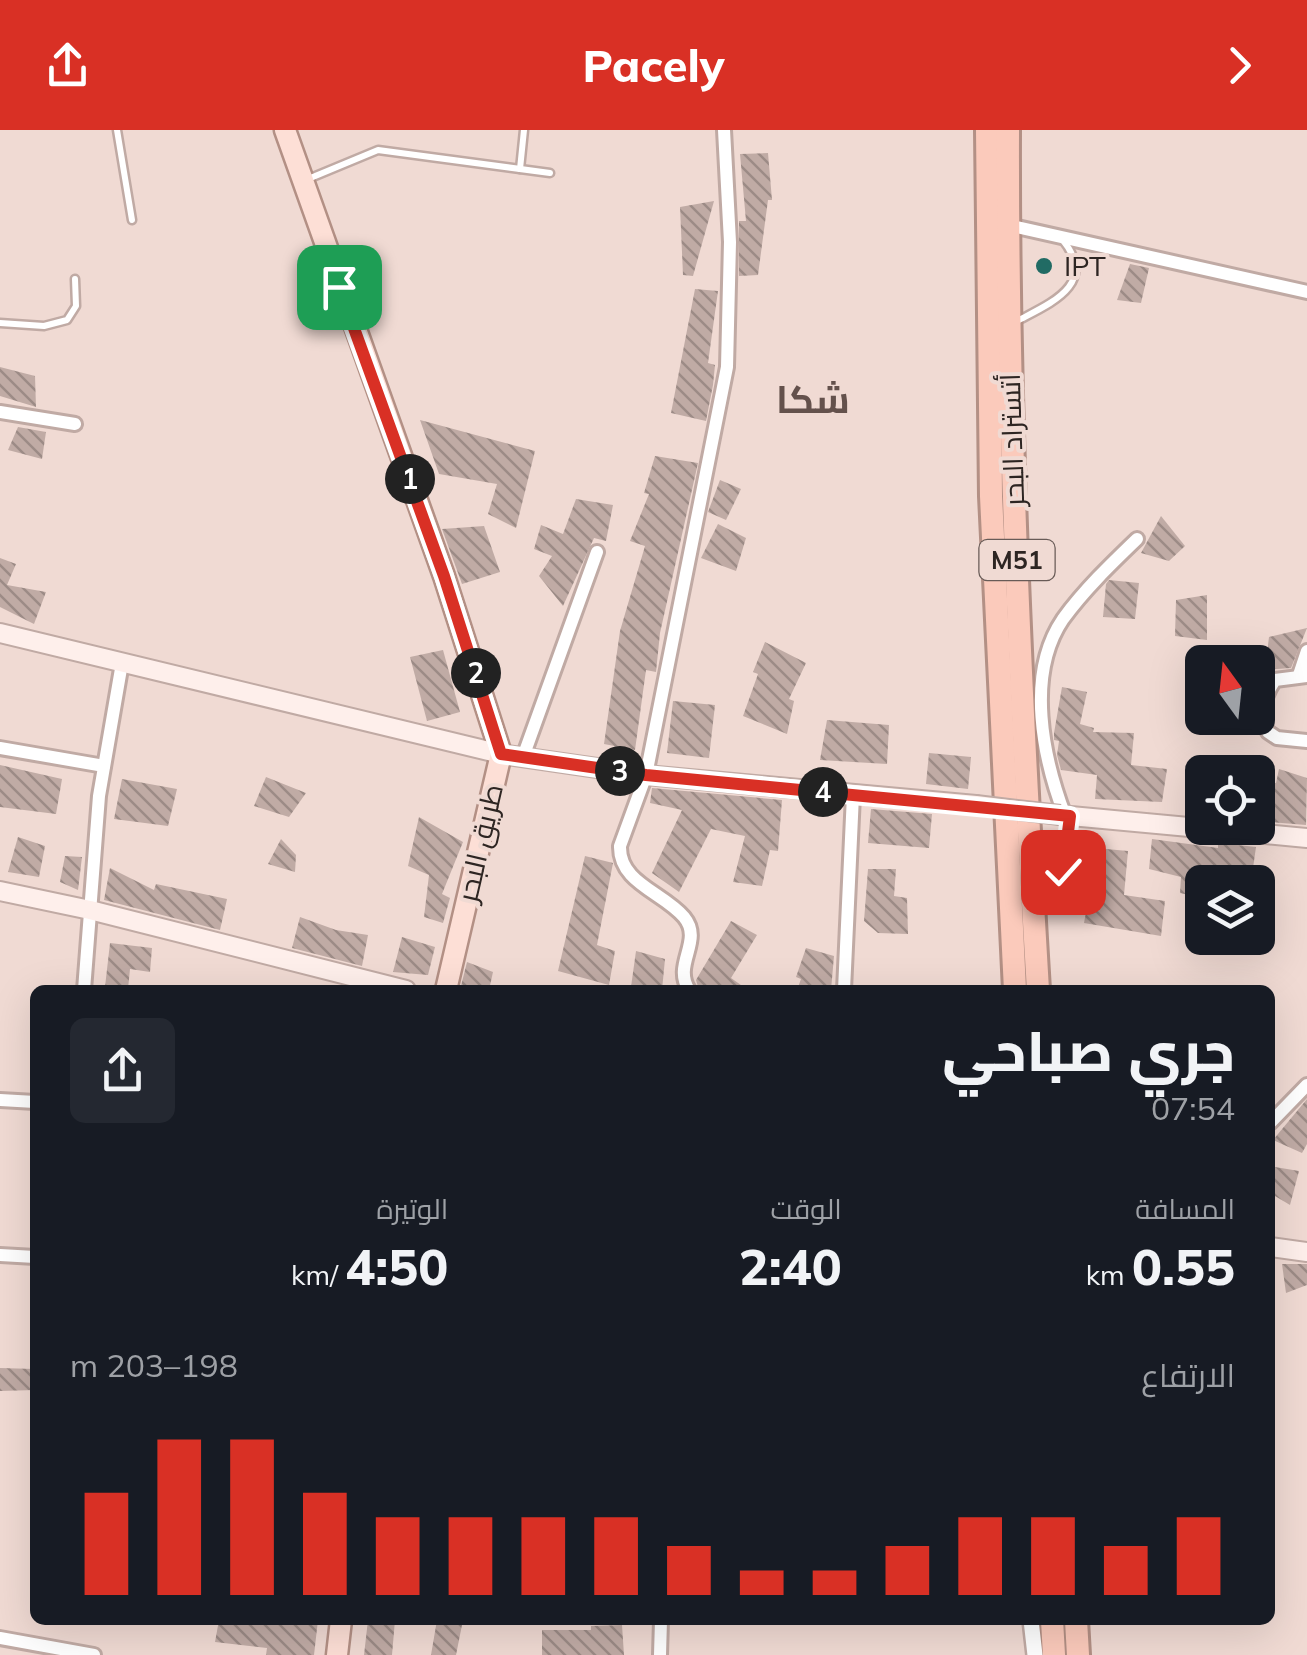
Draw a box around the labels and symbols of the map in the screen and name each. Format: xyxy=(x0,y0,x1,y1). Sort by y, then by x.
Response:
pin xyxy=(297,245,382,330)
place label: IPT xyxy=(1064,248,1106,283)
marker: IPT xyxy=(1033,255,1055,277)
street label: أتستراد البحر xyxy=(992,373,1031,509)
district label: شكا xyxy=(776,375,850,423)
pin: 1 xyxy=(385,454,435,504)
road number: M51 xyxy=(980,540,1054,580)
north arrow xyxy=(1185,645,1275,735)
pin: 2 xyxy=(451,648,501,698)
pin: 3 xyxy=(595,746,645,796)
pin: 4 xyxy=(798,767,848,817)
street label: طريق البحر xyxy=(449,780,510,907)
pin xyxy=(1021,830,1106,915)

